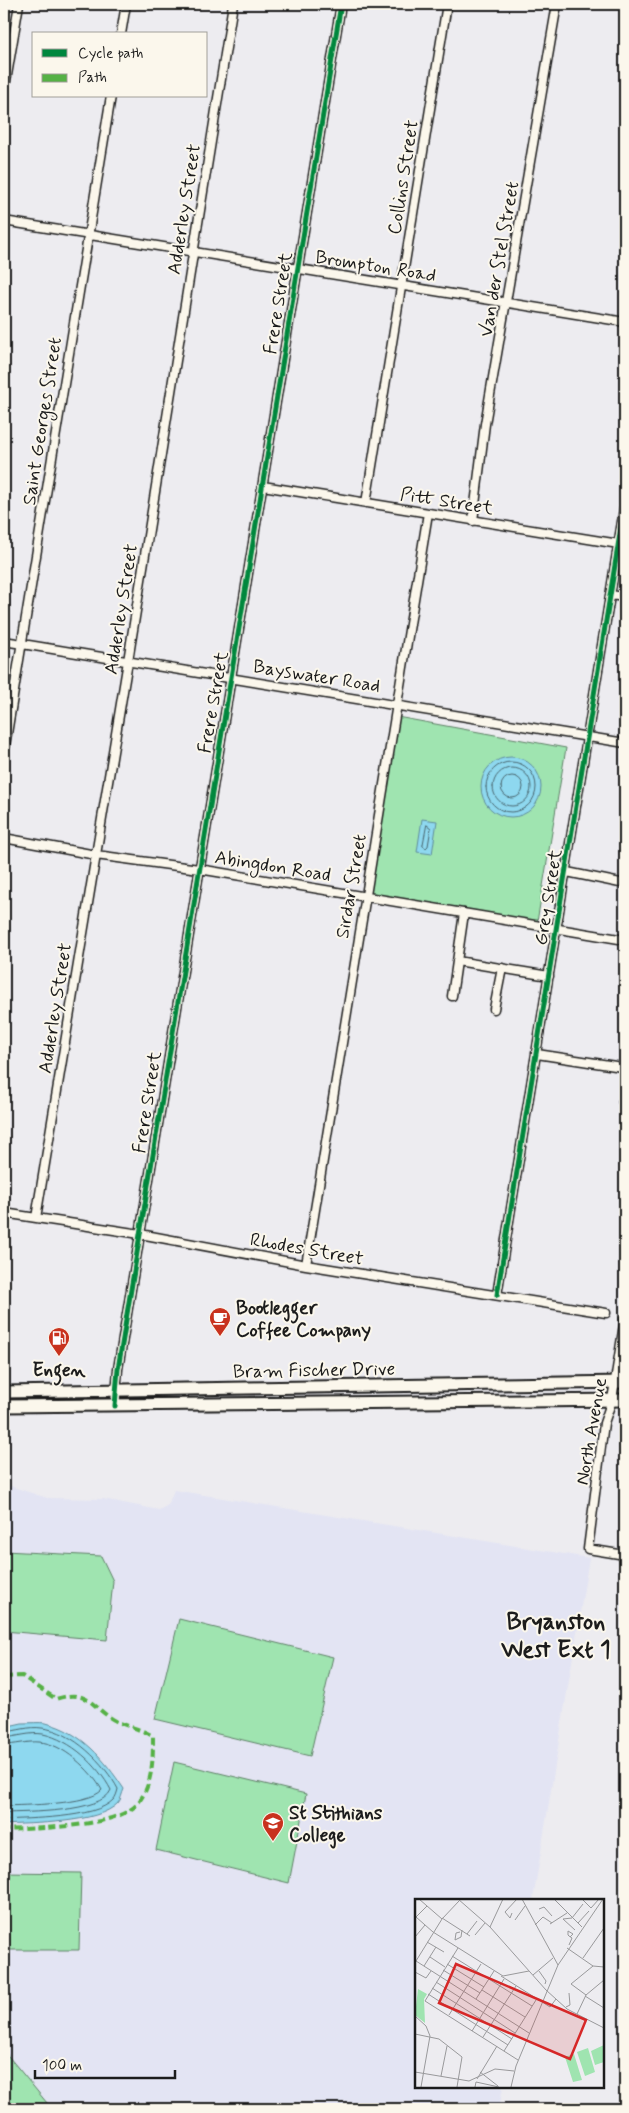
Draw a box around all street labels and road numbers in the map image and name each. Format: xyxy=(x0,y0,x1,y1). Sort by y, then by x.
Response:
street label: Collins Street xyxy=(382,118,425,236)
street label: Adderley Street xyxy=(162,142,207,276)
street label: Van der Stel Street xyxy=(473,179,525,339)
street label: Brompton Road xyxy=(314,245,438,288)
street label: Frere Street xyxy=(258,250,299,356)
street label: Saint Georges Street xyxy=(17,335,70,507)
street label: Pitt Street xyxy=(398,482,495,521)
street label: Adderley Street xyxy=(99,542,144,676)
street label: Frere Street xyxy=(192,649,235,755)
street label: Bayswater Road xyxy=(251,654,382,699)
street label: Sirdar Street xyxy=(330,832,373,941)
street label: Abingdon Road xyxy=(213,845,333,890)
street label: Grey Street xyxy=(529,847,568,947)
street label: Adderley Street xyxy=(33,941,78,1075)
street label: Frere Street xyxy=(127,1049,168,1155)
street label: Rhodes Street xyxy=(248,1227,365,1272)
street label: Bram Fischer Drive xyxy=(233,1357,395,1384)
street label: North Avenue xyxy=(570,1376,613,1487)

